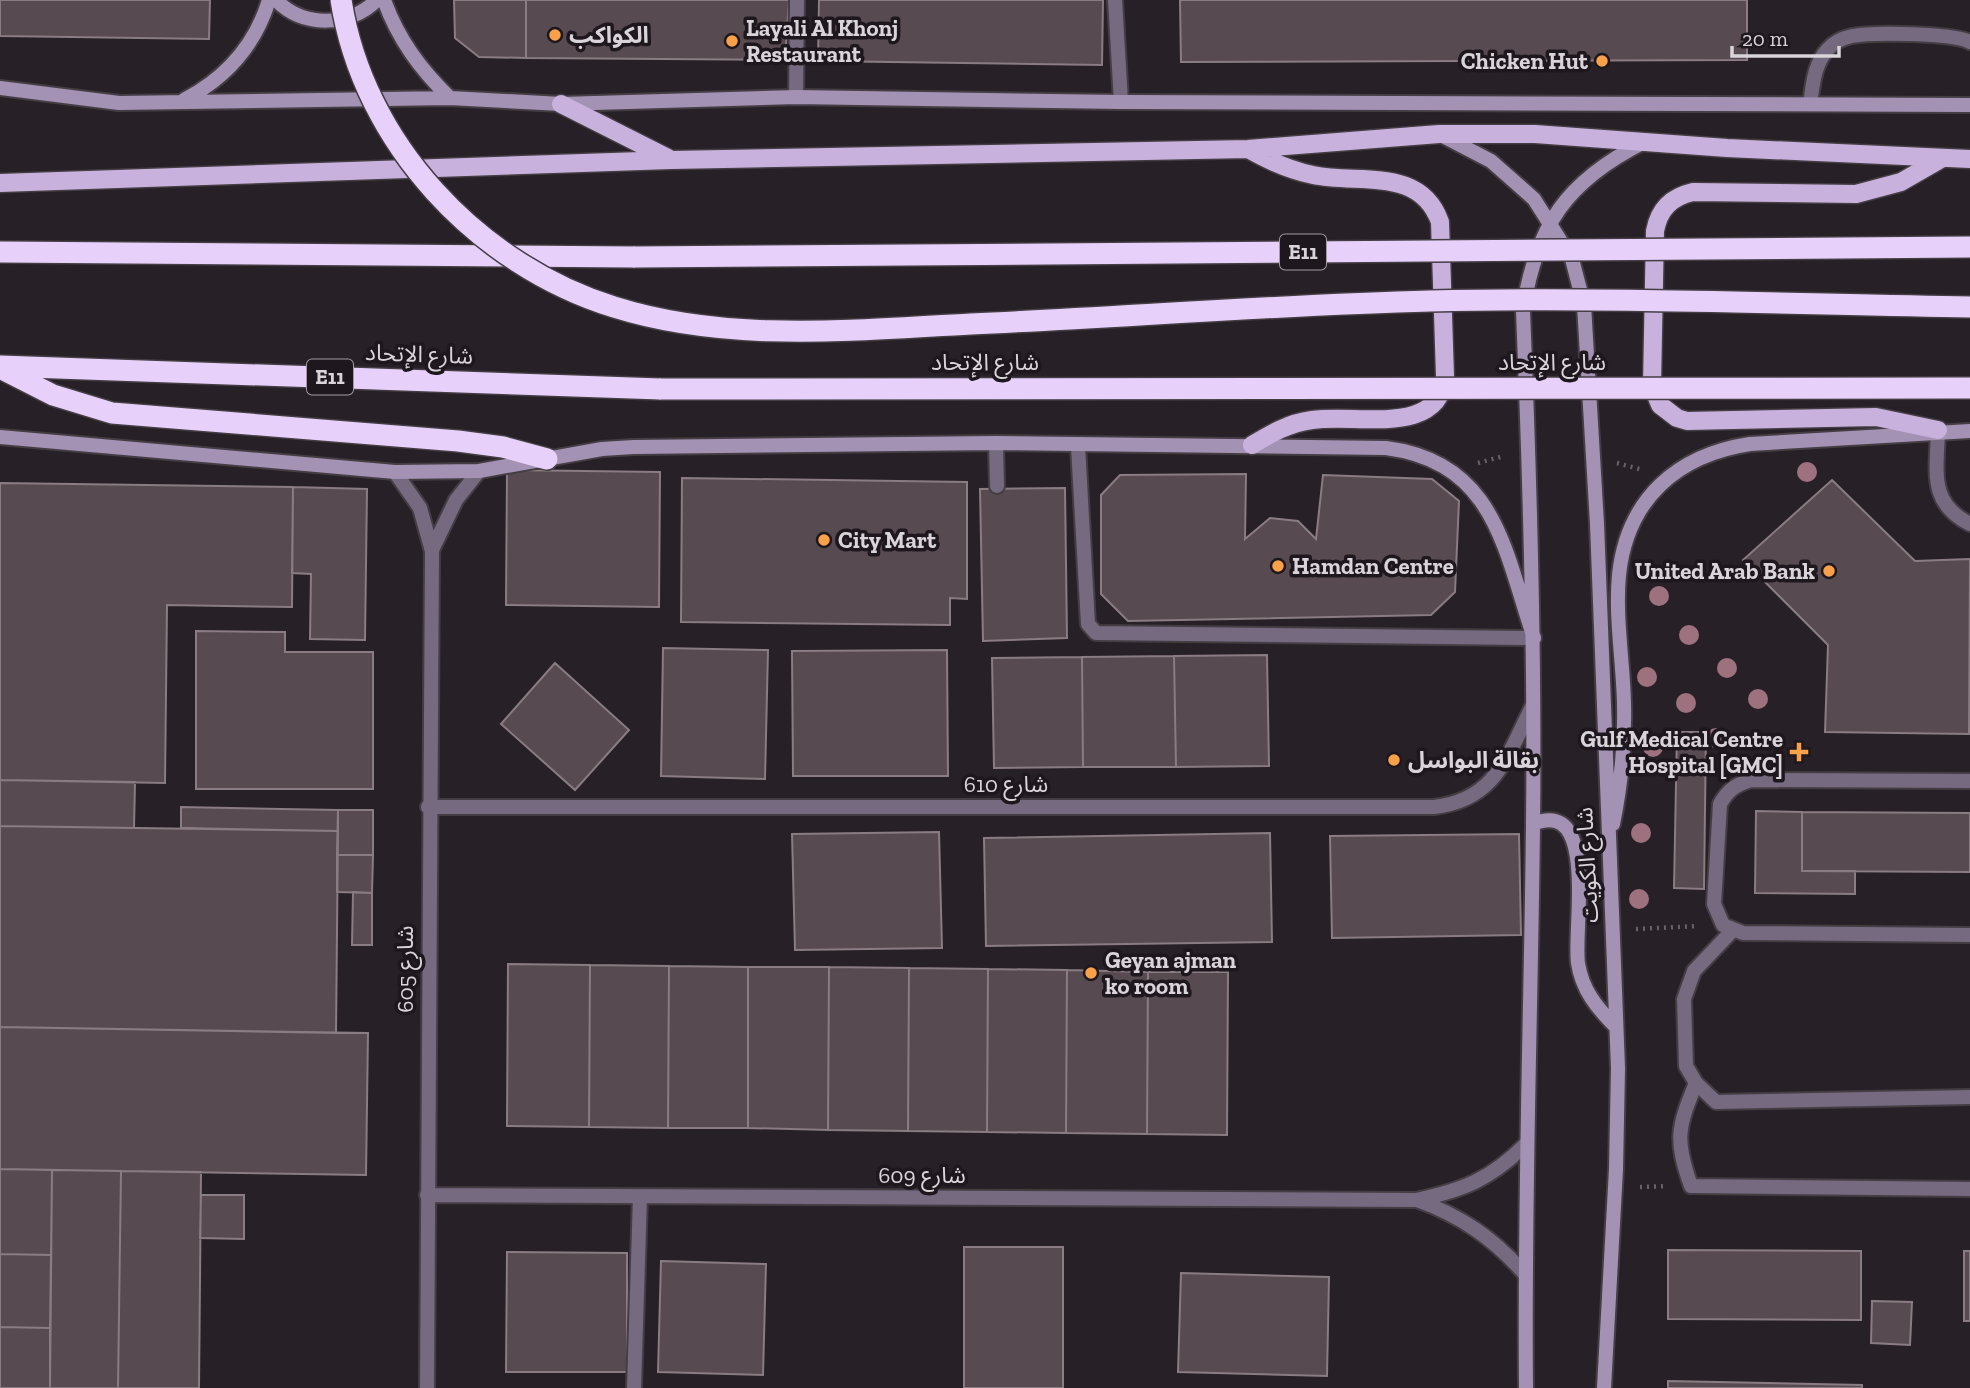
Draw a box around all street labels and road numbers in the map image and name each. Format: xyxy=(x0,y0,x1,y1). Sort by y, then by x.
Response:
road number: E11 xyxy=(1280,234,1326,270)
street label: شارع الإتحاد xyxy=(364,338,474,373)
street label: شارع الإتحاد xyxy=(931,348,1039,379)
street label: شارع الإتحاد xyxy=(1498,348,1606,379)
road number: E11 xyxy=(307,360,353,394)
street label: شارع 610 xyxy=(964,770,1048,801)
street label: شارع الكويت xyxy=(1570,806,1607,924)
street label: شارع 605 xyxy=(391,925,422,1013)
street label: شارع 609 xyxy=(878,1161,966,1192)

